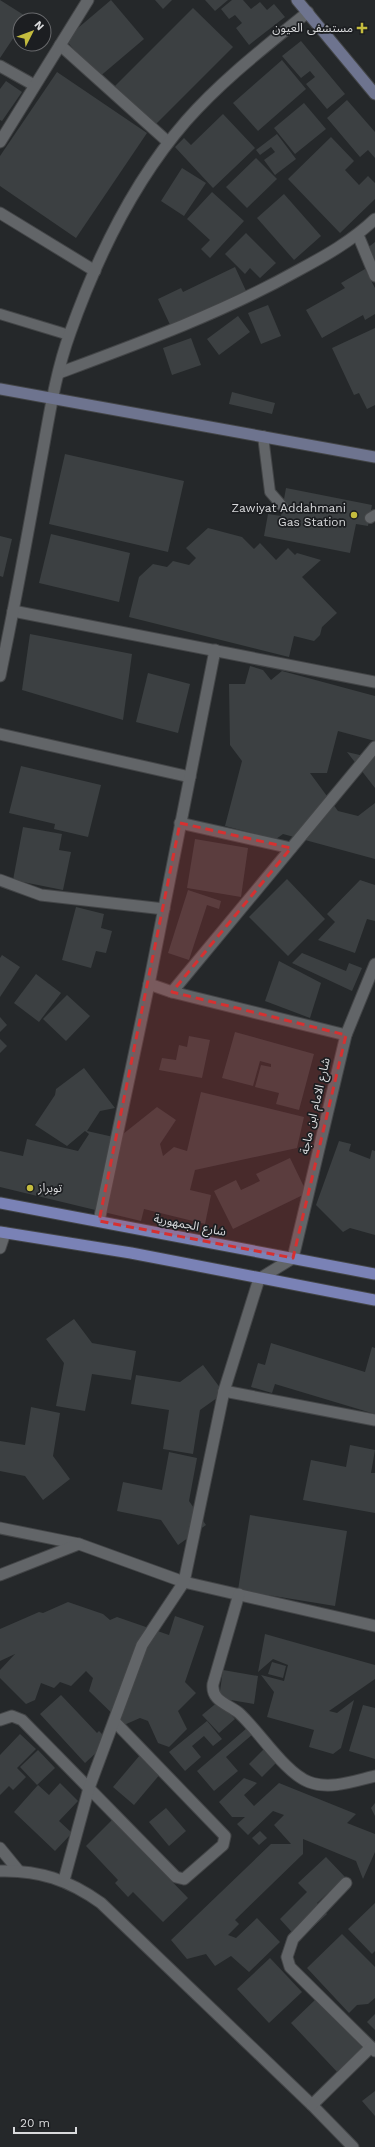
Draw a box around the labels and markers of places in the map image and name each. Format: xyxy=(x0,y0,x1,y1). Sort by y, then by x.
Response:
place label: مستشفى العيون xyxy=(272,21,353,35)
marker: مستشفى العيون xyxy=(356,22,368,34)
place label: Zawiyat Addahmani Gas Station xyxy=(231,501,346,529)
marker: Zawiyat Addahmani Gas Station xyxy=(349,510,359,520)
place label: توبراز xyxy=(37,1181,63,1195)
marker: توبراز xyxy=(25,1183,35,1193)

